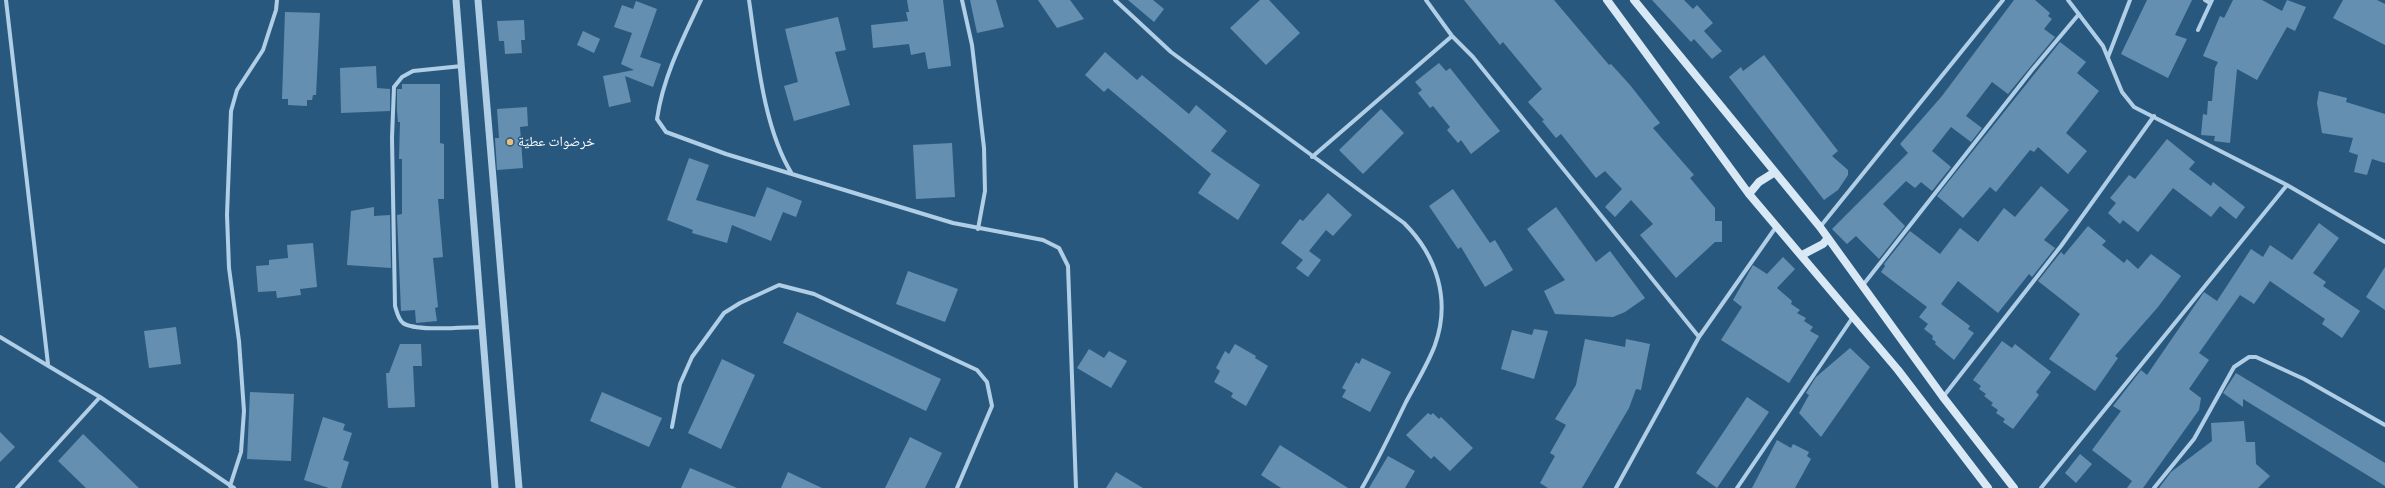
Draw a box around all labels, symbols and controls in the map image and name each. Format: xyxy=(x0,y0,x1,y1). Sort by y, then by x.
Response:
place label: خرضوات عطيّة xyxy=(518,134,595,150)
marker: خرضوات عطيّة xyxy=(505,137,515,147)

